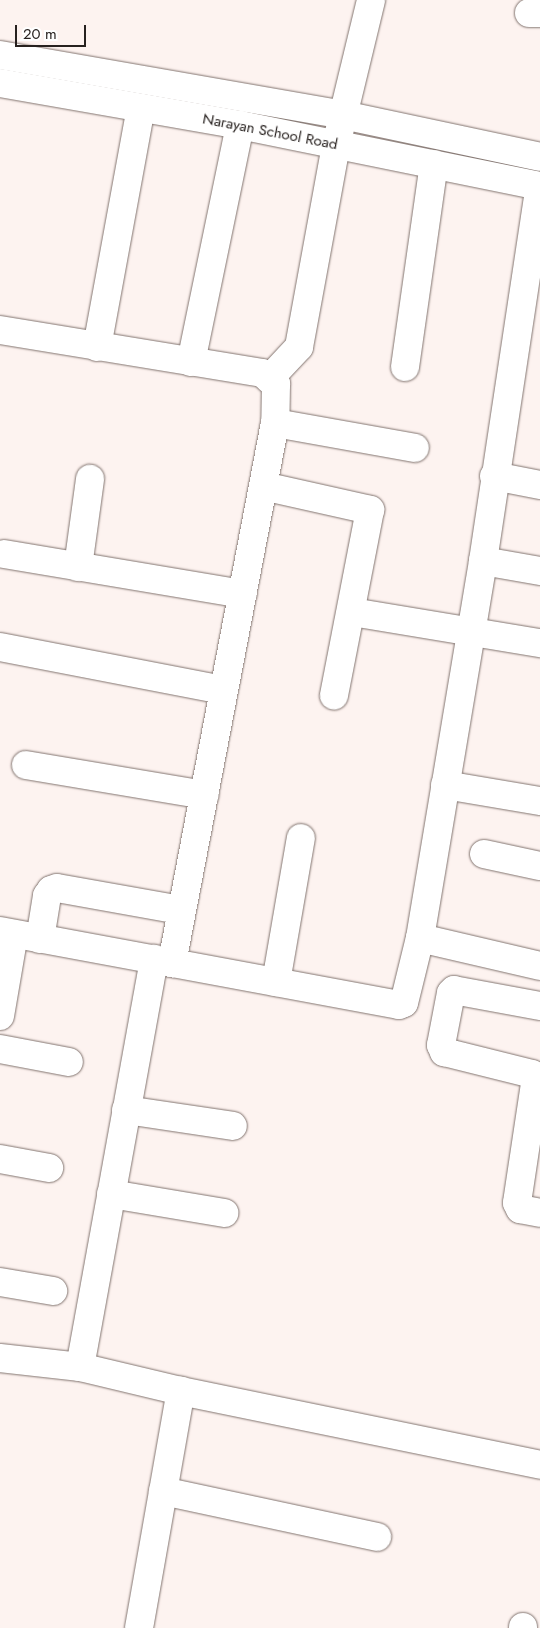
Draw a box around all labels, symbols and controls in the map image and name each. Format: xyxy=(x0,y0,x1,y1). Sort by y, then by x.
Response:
scale bar xyxy=(18,15,89,47)
text: 20 m xyxy=(23,23,57,45)
street label: Narayan School Road xyxy=(201,110,339,154)

